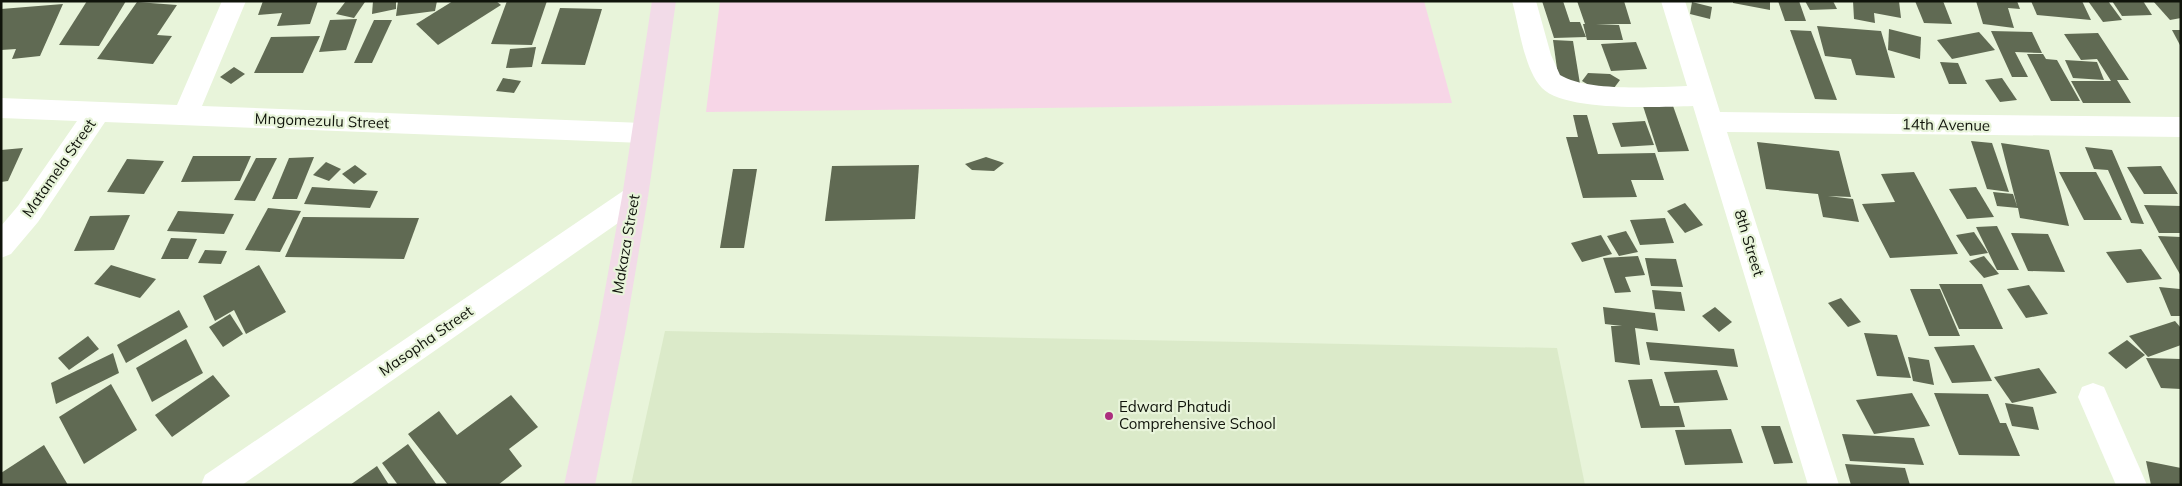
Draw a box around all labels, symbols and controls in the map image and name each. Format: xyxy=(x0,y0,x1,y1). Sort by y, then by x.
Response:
street label: Mngomezulu Street xyxy=(254,109,390,132)
street label: 14th Avenue xyxy=(1902,114,1990,135)
street label: Matamela Street xyxy=(18,115,99,220)
street label: Makaza Street xyxy=(607,193,644,295)
street label: 8th Street xyxy=(1730,207,1769,278)
street label: Masopha Street xyxy=(375,301,476,380)
place label: Edward Phatudi Comprehensive School xyxy=(1119,397,1276,433)
marker: Edward Phatudi Comprehensive School xyxy=(1103,410,1115,422)

